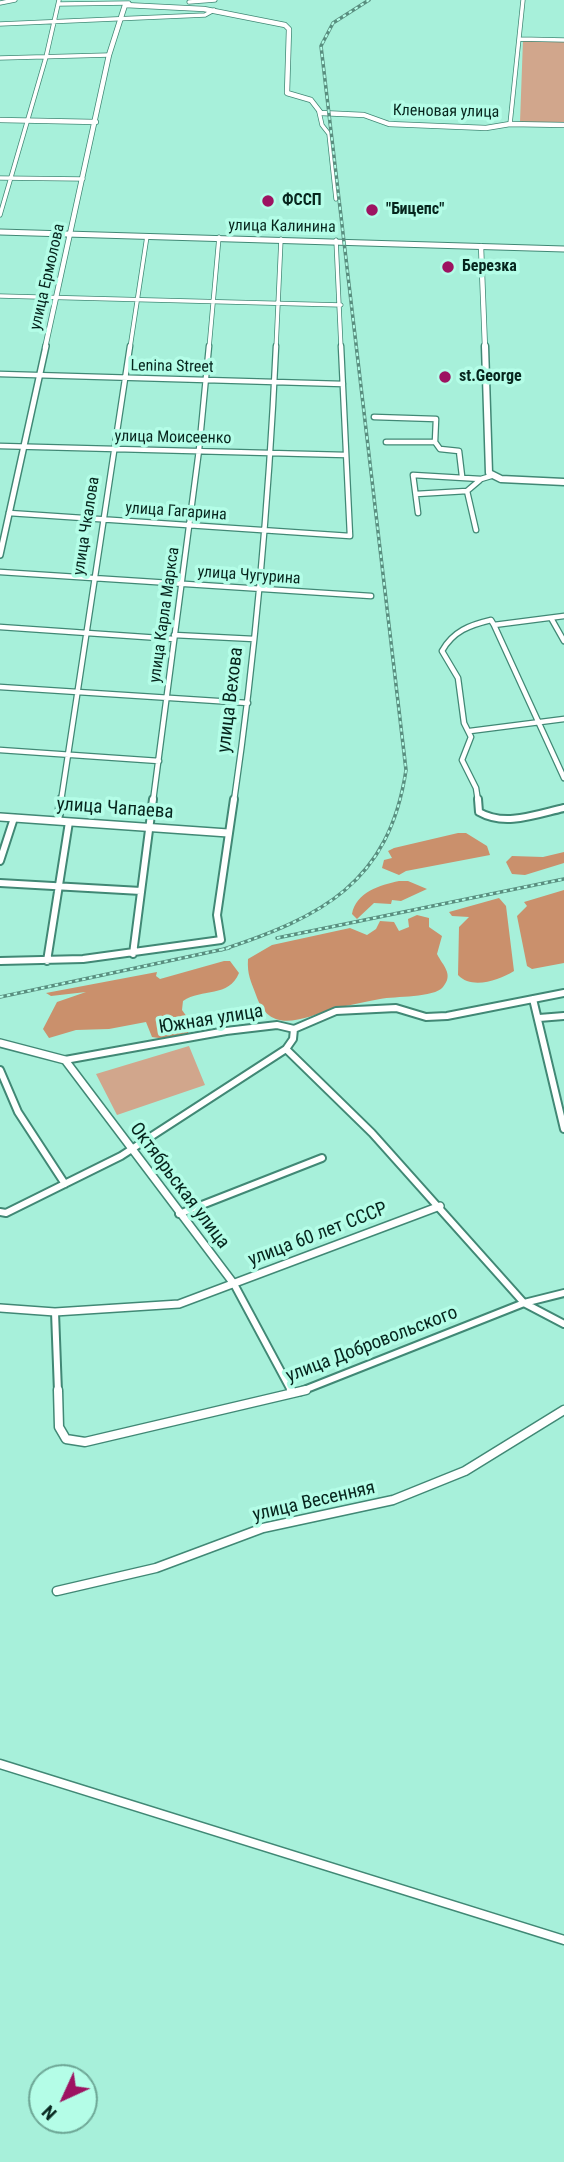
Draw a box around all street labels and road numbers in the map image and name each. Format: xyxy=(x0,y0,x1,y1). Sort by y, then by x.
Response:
street label: Кленовая улица xyxy=(393,101,499,123)
street label: улица Калинина xyxy=(228,216,336,238)
street label: улица Ермолова xyxy=(26,222,70,332)
street label: Lenina Street xyxy=(130,357,214,377)
street label: улица Моисеенко xyxy=(114,427,232,449)
street label: улица Чкалова xyxy=(70,475,104,577)
street label: улица Гагарина xyxy=(125,499,227,525)
street label: улица Карла Маркса xyxy=(146,546,184,684)
street label: улица Чугурина xyxy=(197,563,301,589)
street label: улица Вехова xyxy=(213,646,249,754)
street label: улица Чапаева xyxy=(56,794,174,824)
street label: Южная улица xyxy=(157,1000,265,1040)
street label: Октябрьская улица xyxy=(124,1119,234,1253)
street label: улица 60 лет СССР xyxy=(245,1198,391,1272)
street label: улица Добровольского xyxy=(283,1302,461,1388)
street label: улица Весенняя xyxy=(251,1477,377,1527)

